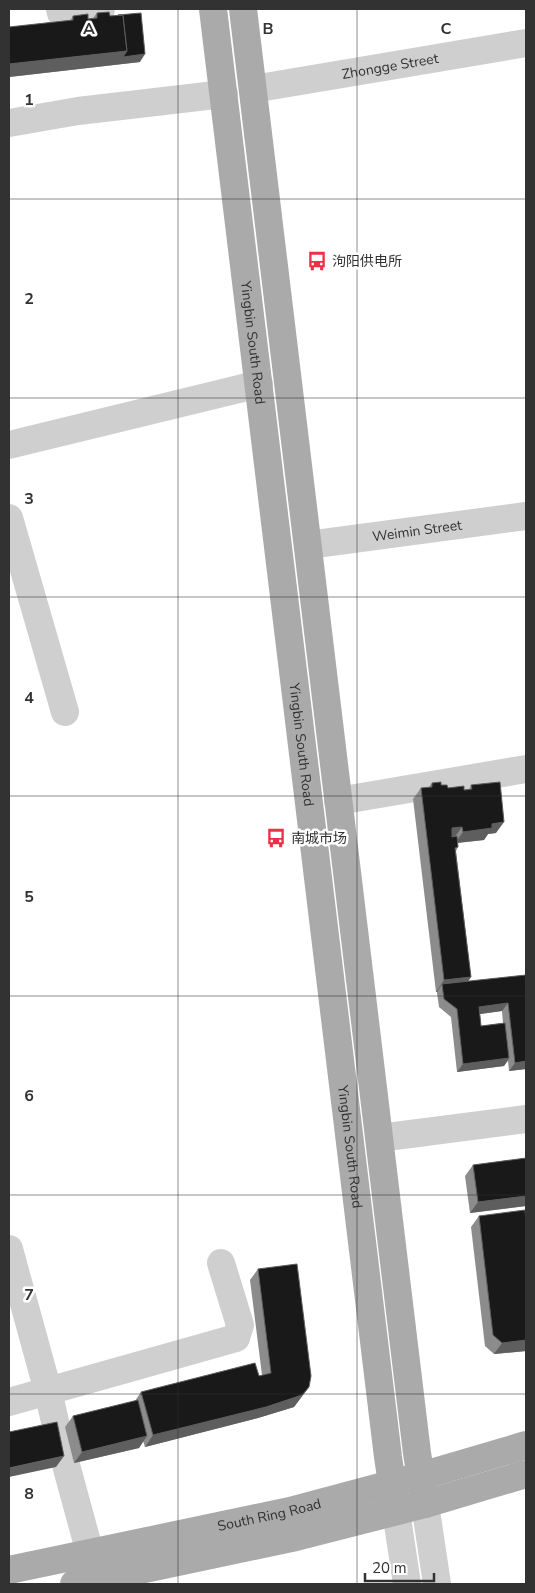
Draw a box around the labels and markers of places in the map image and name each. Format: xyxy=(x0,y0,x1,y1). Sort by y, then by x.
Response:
bus stop icon: 泃阳供电所 xyxy=(306,250,328,272)
place label: 泃阳供电所 xyxy=(332,252,402,271)
bus stop icon: 南城市场 xyxy=(265,827,287,849)
place label: 南城市场 xyxy=(291,829,347,848)

